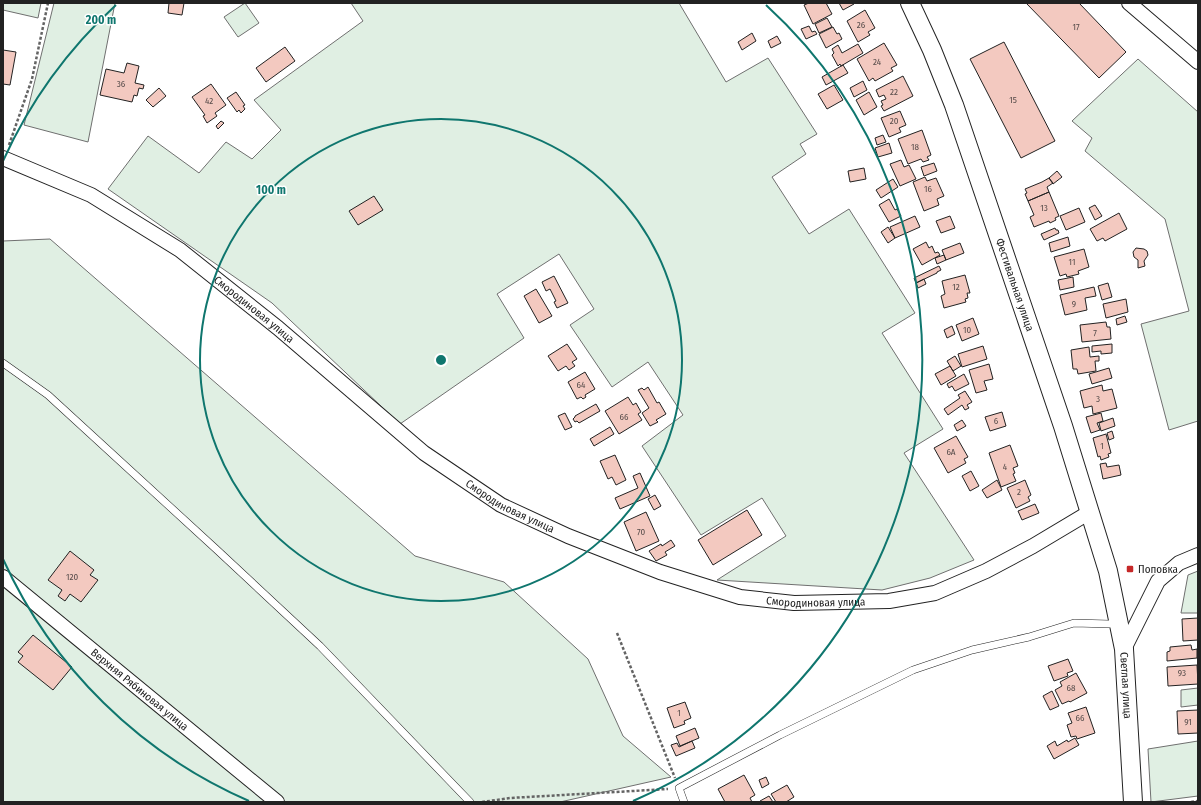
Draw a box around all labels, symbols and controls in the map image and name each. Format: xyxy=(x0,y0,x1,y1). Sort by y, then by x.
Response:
text: 200 m xyxy=(85,13,116,27)
house number: 26 xyxy=(857,20,866,30)
house number: 17 xyxy=(1072,22,1080,32)
house number: 24 xyxy=(873,57,882,67)
house number: 36 xyxy=(117,79,126,89)
house number: 22 xyxy=(890,87,898,97)
house number: 15 xyxy=(1009,95,1017,105)
house number: 42 xyxy=(205,96,213,106)
house number: 20 xyxy=(890,116,899,126)
house number: 18 xyxy=(911,142,920,152)
text: 100 m xyxy=(256,183,286,197)
house number: 16 xyxy=(924,184,933,194)
house number: 13 xyxy=(1040,203,1048,213)
street label: Фестивальная улица xyxy=(993,237,1036,333)
house number: 11 xyxy=(1069,257,1075,267)
street label: Смородиновая улица xyxy=(211,274,297,346)
house number: 12 xyxy=(952,282,960,292)
house number: 9 xyxy=(1072,299,1076,309)
house number: 10 xyxy=(963,325,971,335)
house number: 7 xyxy=(1093,328,1097,338)
centre of rings xyxy=(434,353,448,367)
house number: 64 xyxy=(577,380,586,390)
house number: 3 xyxy=(1096,394,1100,404)
house number: 66 xyxy=(620,412,629,422)
house number: 6 xyxy=(994,416,999,426)
house number: 1 xyxy=(1100,441,1104,451)
house number: 6А xyxy=(946,447,956,457)
house number: 4 xyxy=(1003,462,1008,472)
street label: Смородиновая улица xyxy=(463,477,556,536)
house number: 2 xyxy=(1017,487,1021,497)
house number: 70 xyxy=(637,527,645,537)
place label: Поповка xyxy=(1138,563,1178,576)
marker: Поповка xyxy=(1125,564,1135,574)
house number: 120 xyxy=(66,572,78,582)
street label: Смородиновая улица xyxy=(766,594,866,610)
street label: Верхняя Рябиновая улица xyxy=(88,646,191,733)
street label: Светлая улица xyxy=(1117,652,1134,719)
house number: 93 xyxy=(1178,668,1186,678)
house number: 68 xyxy=(1067,683,1076,693)
house number: 1 xyxy=(677,708,681,718)
house number: 66 xyxy=(1076,713,1085,723)
house number: 91 xyxy=(1184,717,1192,727)

